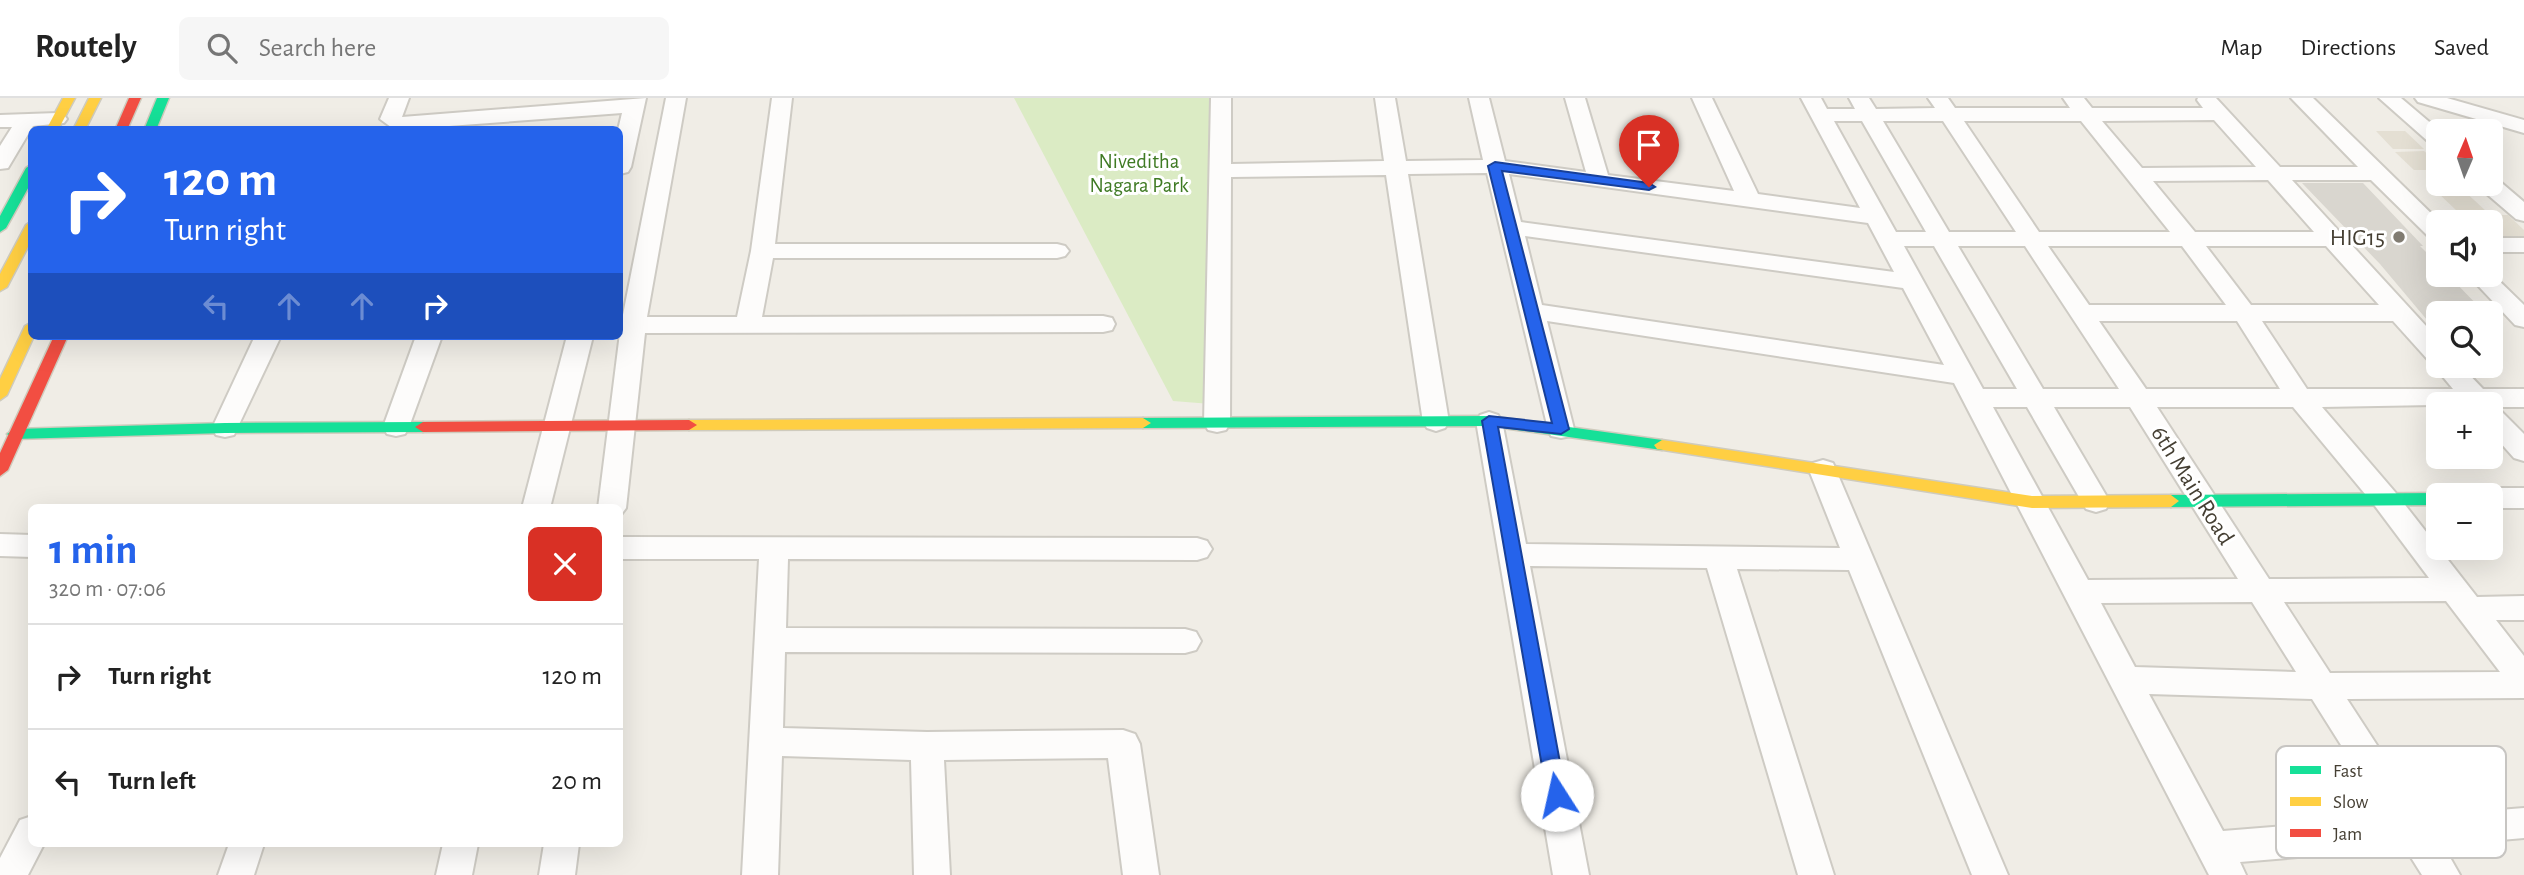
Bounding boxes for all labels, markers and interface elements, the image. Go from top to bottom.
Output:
search box [179,17,669,80]
icon: search [203,29,241,67]
text: Routely [35,31,137,64]
text: Search here [259,35,376,61]
text: Map [2220,36,2262,60]
text: Directions [2300,36,2396,60]
text: Saved [2434,36,2489,60]
pin [1619,115,1679,187]
north arrow [2426,119,2502,196]
map controls [2426,119,2503,560]
icon: arrive [1630,126,1668,164]
park label: Niveditha Nagara Park [1089,151,1189,196]
icon: right [49,154,140,245]
text: 120 m [164,156,277,205]
button: sound [2426,210,2503,287]
text: Turn right [164,214,286,246]
place label: HIG15 [2330,226,2385,250]
marker: HIG15 [2391,229,2407,245]
icon: left [197,287,235,325]
icon: ahead [270,287,308,325]
icon: ahead [343,287,381,325]
icon: right [416,287,454,325]
button: search [2426,301,2503,378]
button: + [2426,392,2503,469]
street label: 6th Main Road [2146,422,2238,549]
button: − [2426,483,2503,560]
button: close [528,527,602,601]
text: 1 min [49,529,138,571]
text: 320 m · 07:06 [49,578,166,601]
icon: right [49,658,87,696]
text: Turn right [108,663,211,689]
text: 120 m [542,663,602,689]
legend [2276,746,2506,858]
position arrow [1520,758,1594,832]
text: Fast [2333,762,2363,781]
icon: left [49,763,87,801]
text: Turn left [108,768,196,794]
text: 20 m [551,768,602,794]
text: Slow [2333,793,2369,812]
text: Jam [2333,825,2362,844]

